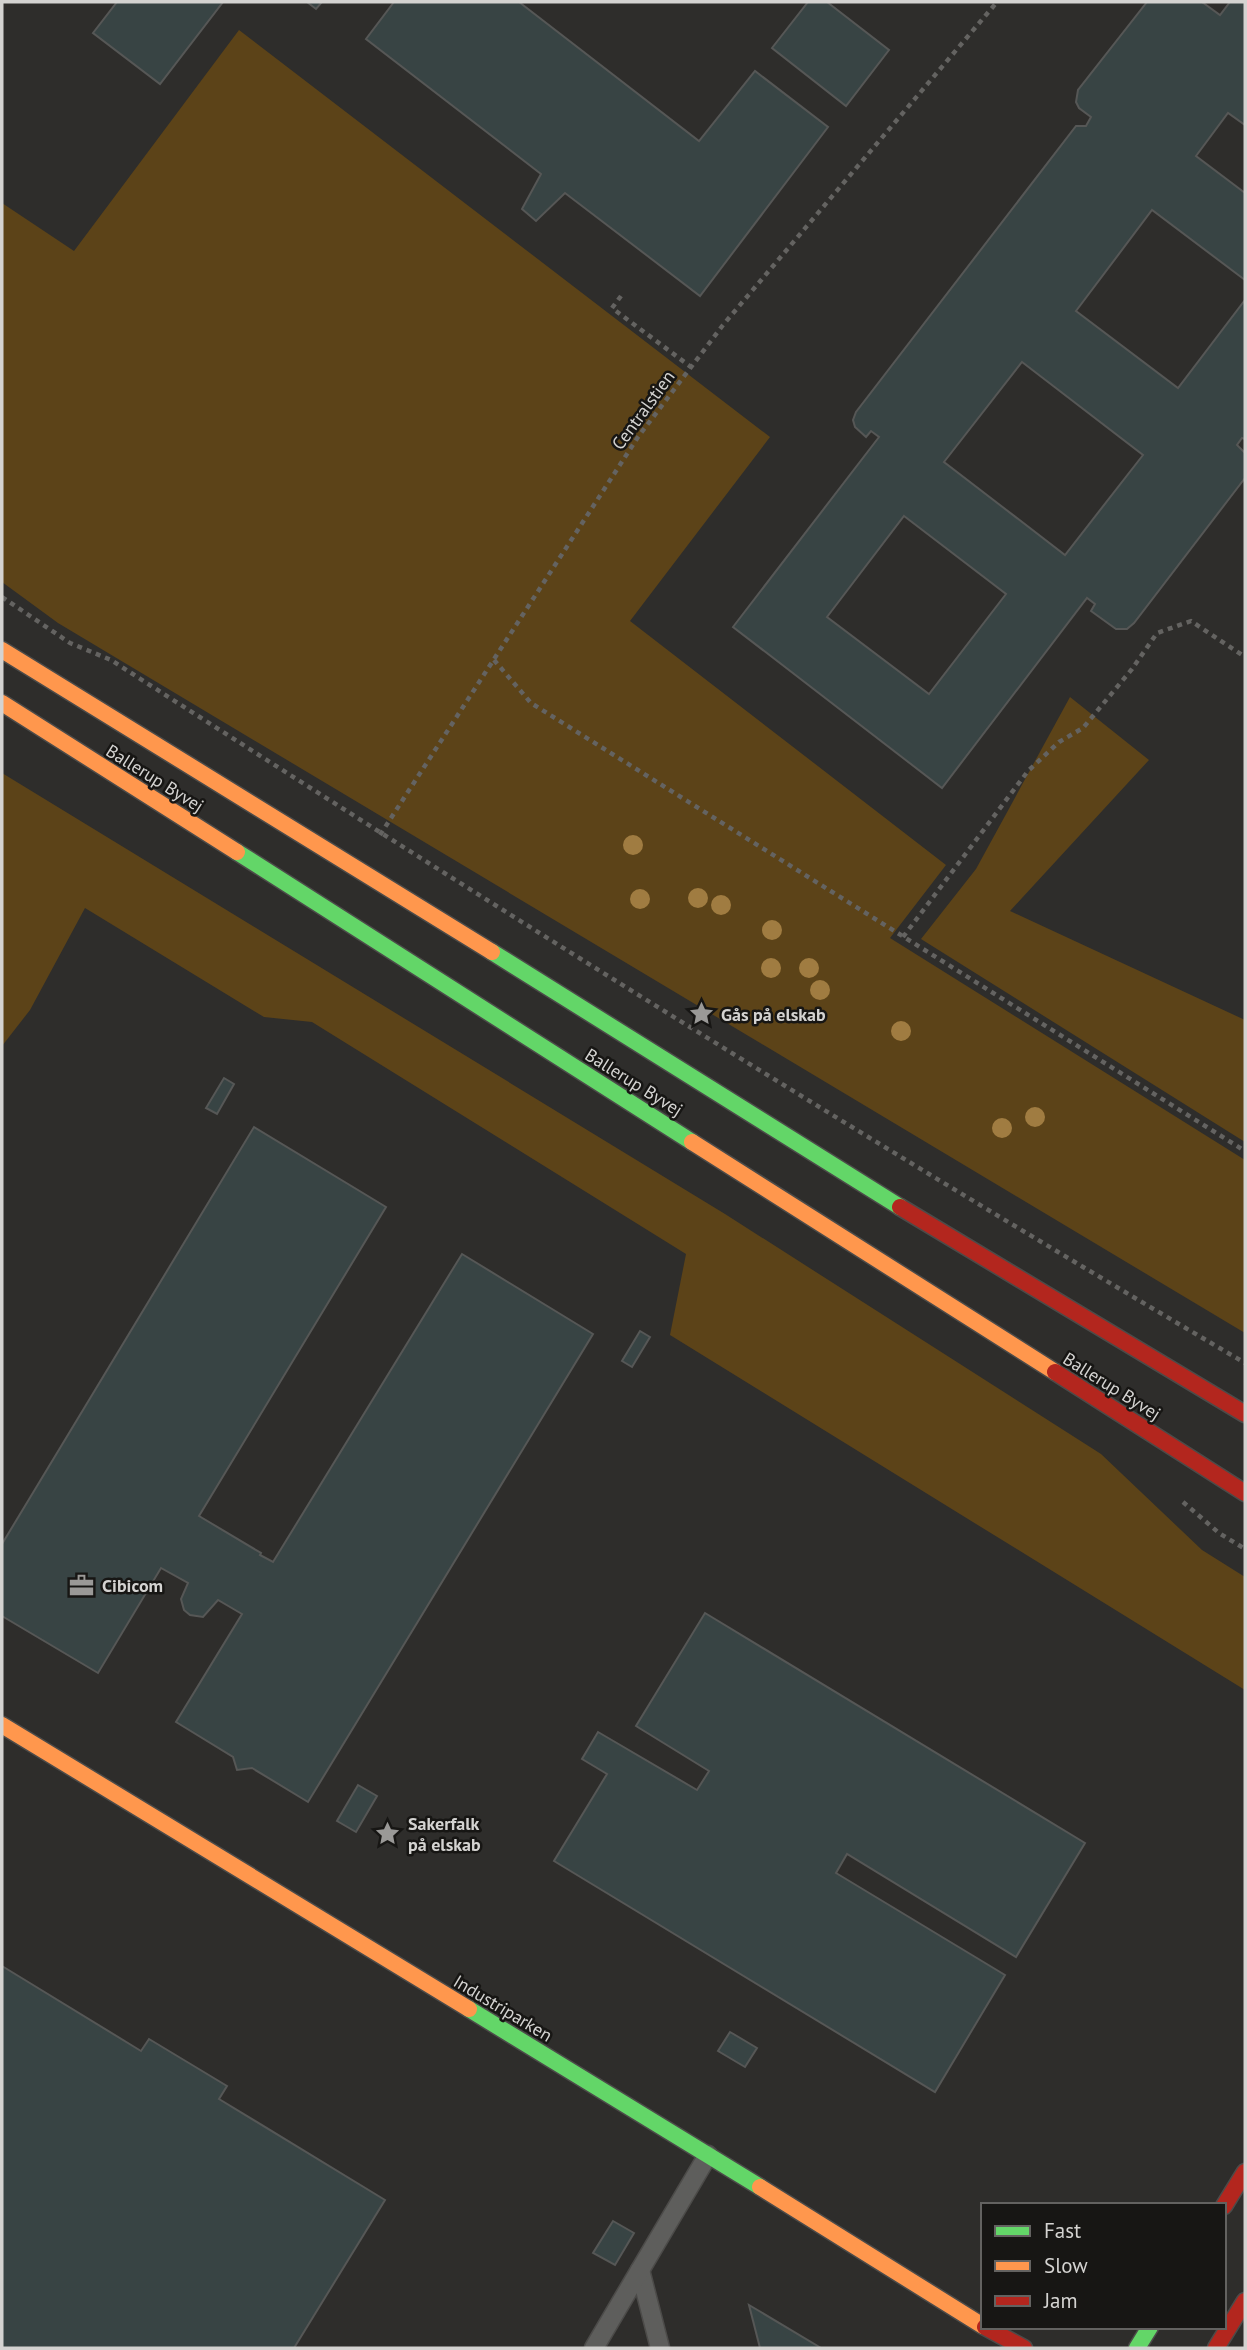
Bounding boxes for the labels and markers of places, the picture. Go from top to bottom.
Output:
place icon: Gås på elskab [687,1000,715,1028]
place label: Gås på elskab [721,1003,826,1026]
office icon: Cibicom [68,1571,96,1599]
place label: Cibicom [102,1574,163,1597]
place label: Sakerfalk på elskab [408,1812,481,1856]
place icon: Sakerfalk på elskab [374,1819,402,1847]

